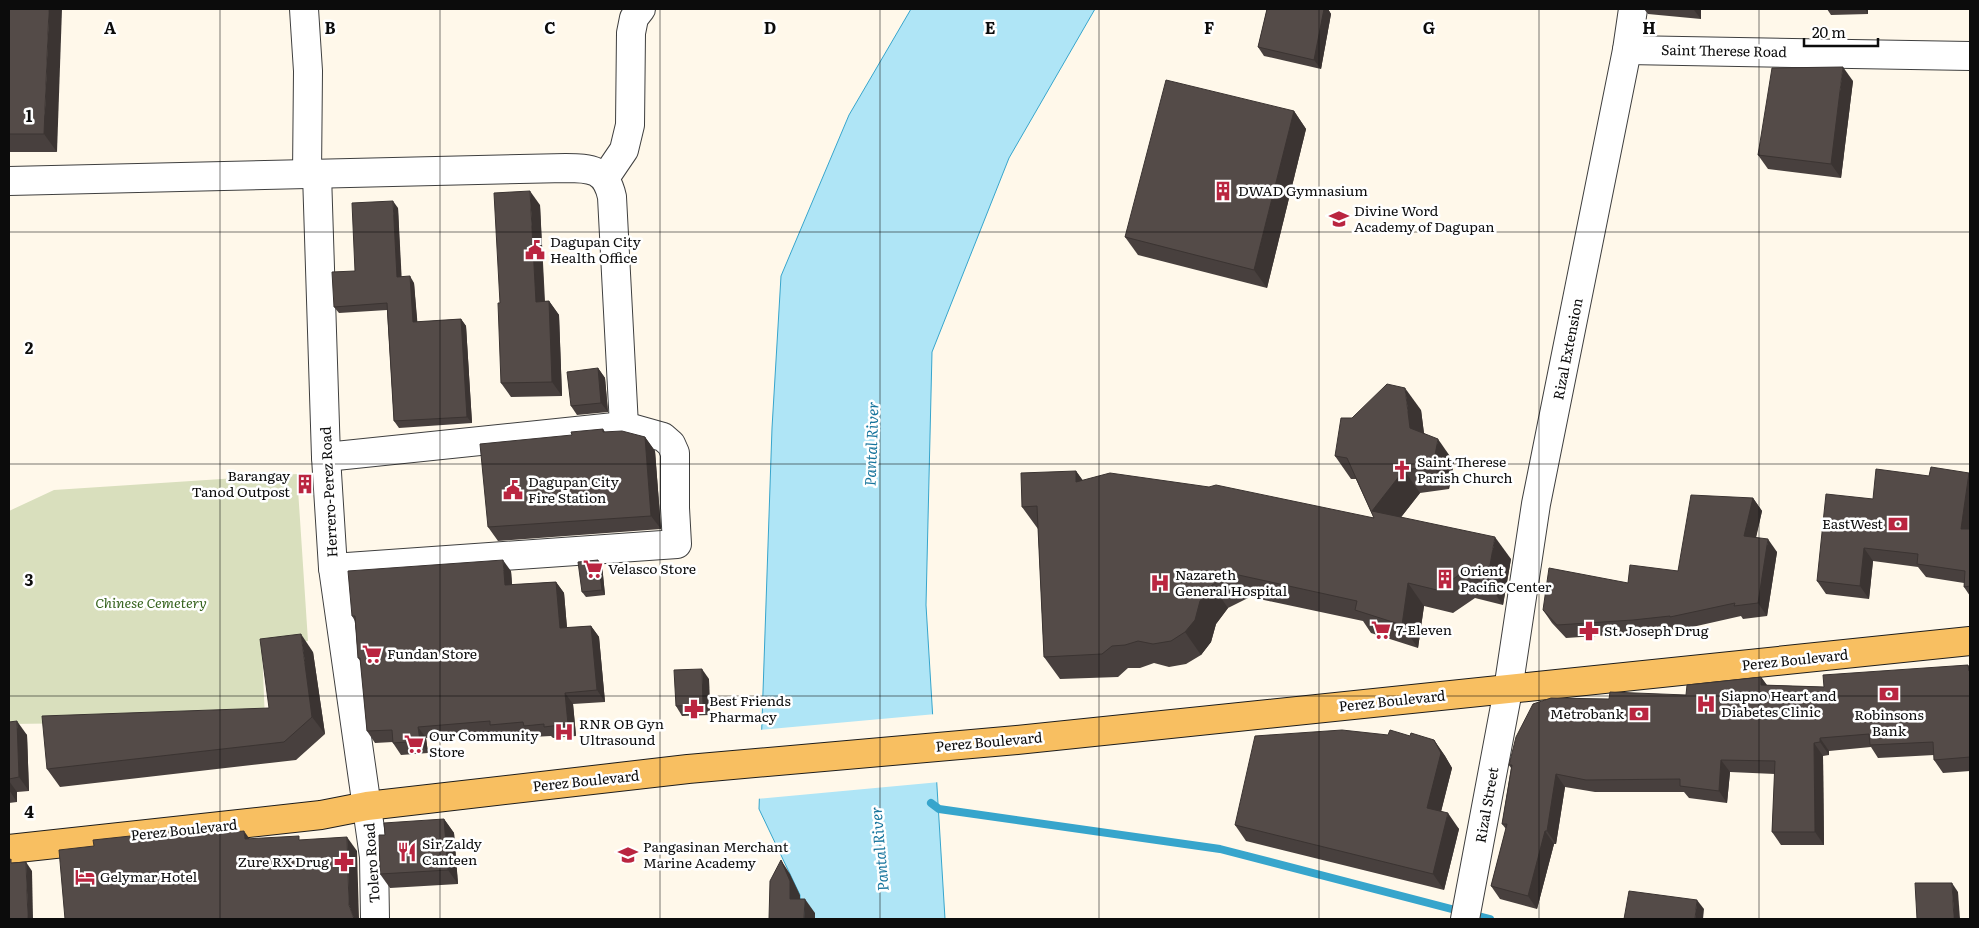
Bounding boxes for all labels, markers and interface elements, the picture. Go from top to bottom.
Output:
text: A [104,15,116,39]
text: B [324,15,336,39]
text: C [544,15,556,39]
text: D [764,15,776,39]
text: E [985,15,996,39]
text: F [1204,15,1214,39]
text: G [1423,15,1435,39]
text: H [1642,15,1656,39]
scale bar [1804,15,1878,47]
text: 20 m [1812,20,1846,43]
street label: Saint Therese Road [1661,39,1788,61]
text: 1 [26,103,33,127]
building icon: DWAD Gymnasium [1212,180,1234,202]
place label: DWAD Gymnasium [1238,180,1368,200]
place label: Divine Word Academy of Dagupan [1354,200,1495,236]
school or university icon: Divine Word Academy of Dagupan [1328,208,1350,230]
place label: Dagupan City Health Office [550,231,642,267]
public building icon: Dagupan City Health Office [524,239,546,261]
street label: Rizal Extension [1547,296,1587,402]
text: 2 [25,335,34,359]
water label: Pantal River [858,401,883,487]
street label: Herrero-Perez Road [315,425,341,558]
place label: Saint Therese Parish Church [1417,451,1513,487]
church icon: Saint Therese Parish Church [1391,459,1413,481]
place label: Barangay Tanod Outpost [192,465,291,501]
place label: Dagupan City Fire Station [528,471,620,507]
building icon: Barangay Tanod Outpost [294,473,316,495]
public building icon: Dagupan City Fire Station [502,479,524,501]
place label: EastWest [1822,513,1883,533]
bank icon: EastWest [1887,513,1909,535]
supermarket icon: Velasco Store [582,558,604,580]
place label: Velasco Store [608,558,696,578]
place label: Orient Pacific Center [1460,560,1552,596]
place label: Nazareth General Hospital [1175,564,1287,600]
text: 3 [25,567,34,591]
building icon: Orient Pacific Center [1434,568,1456,590]
hospital icon: Nazareth General Hospital [1149,572,1171,594]
park label: Chinese Cemetery [95,592,207,612]
supermarket icon: 7-Eleven [1370,619,1392,641]
place label: 7-Eleven [1396,619,1452,639]
pharmacy icon: St. Joseph Drug [1578,620,1600,642]
place label: St. Joseph Drug [1604,620,1709,640]
supermarket icon: Fundan Store [361,643,383,665]
place label: Fundan Store [387,643,477,663]
street label: Perez Boulevard [1741,643,1850,675]
bank icon: Robinsons Bank [1878,683,1900,705]
street label: Perez Boulevard [1338,684,1447,716]
place label: Siapno Heart and Diabetes Clinic [1721,685,1837,721]
place label: Best Friends Pharmacy [709,690,791,726]
hospital icon: Siapno Heart and Diabetes Clinic [1695,693,1717,715]
pharmacy icon: Best Friends Pharmacy [683,698,705,720]
place label: Metrobank [1550,703,1624,723]
bank icon: Metrobank [1628,703,1650,725]
place label: Robinsons Bank [1854,704,1924,740]
place label: RNR OB Gyn Ultrasound [579,713,664,749]
hospital icon: RNR OB Gyn Ultrasound [553,721,575,743]
place label: Our Community Store [429,725,539,761]
street label: Perez Boulevard [935,726,1044,756]
supermarket icon: Our Community Store [403,733,425,755]
street label: Perez Boulevard [532,764,641,796]
street label: Rizal Street [1470,765,1503,844]
text: 4 [24,799,34,823]
water label: Pantal River [863,806,894,892]
street label: Perez Boulevard [130,813,239,845]
street label: Tolero Road [358,822,384,904]
place label: Sir Zaldy Canteen [422,833,483,869]
place label: Pangasinan Merchant Marine Academy [643,836,789,872]
restaurant icon: Sir Zaldy Canteen [396,841,418,863]
school or university icon: Pangasinan Merchant Marine Academy [617,844,639,866]
place label: Zure RX Drug [238,851,329,871]
pharmacy icon: Zure RX Drug [333,851,355,873]
hotel icon: Gelymar Hotel [74,866,96,888]
place label: Gelymar Hotel [100,866,198,886]

